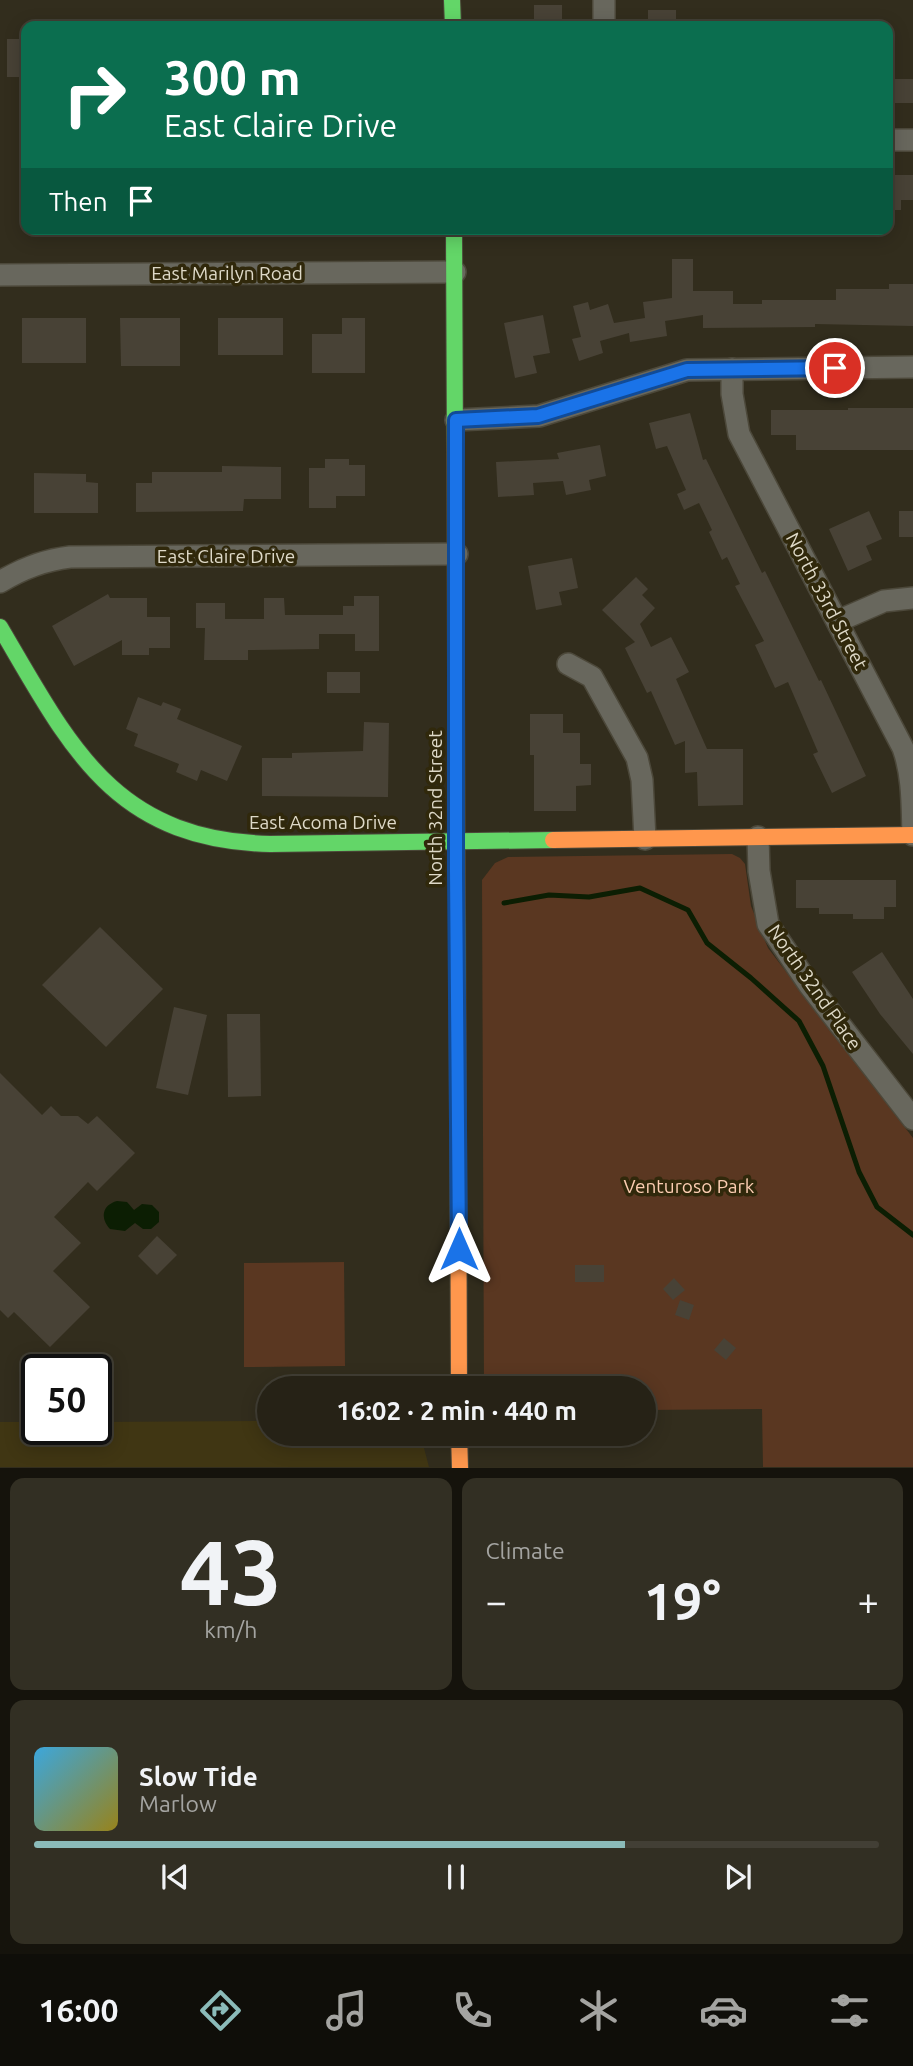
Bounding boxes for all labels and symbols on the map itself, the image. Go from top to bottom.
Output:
street label: East Marilyn Road [151,262,303,284]
pin [805,338,865,398]
street label: North 33rd Street [782,529,873,674]
street label: East Claire Drive [157,545,295,567]
street label: North 32nd Street [424,730,446,886]
street label: East Acoma Drive [249,811,397,833]
street label: North 32nd Place [764,920,866,1054]
park label: Venturoso Park [624,1175,755,1197]
position arrow [422,1212,496,1286]
speed limit sign: 50 [21,1354,112,1445]

